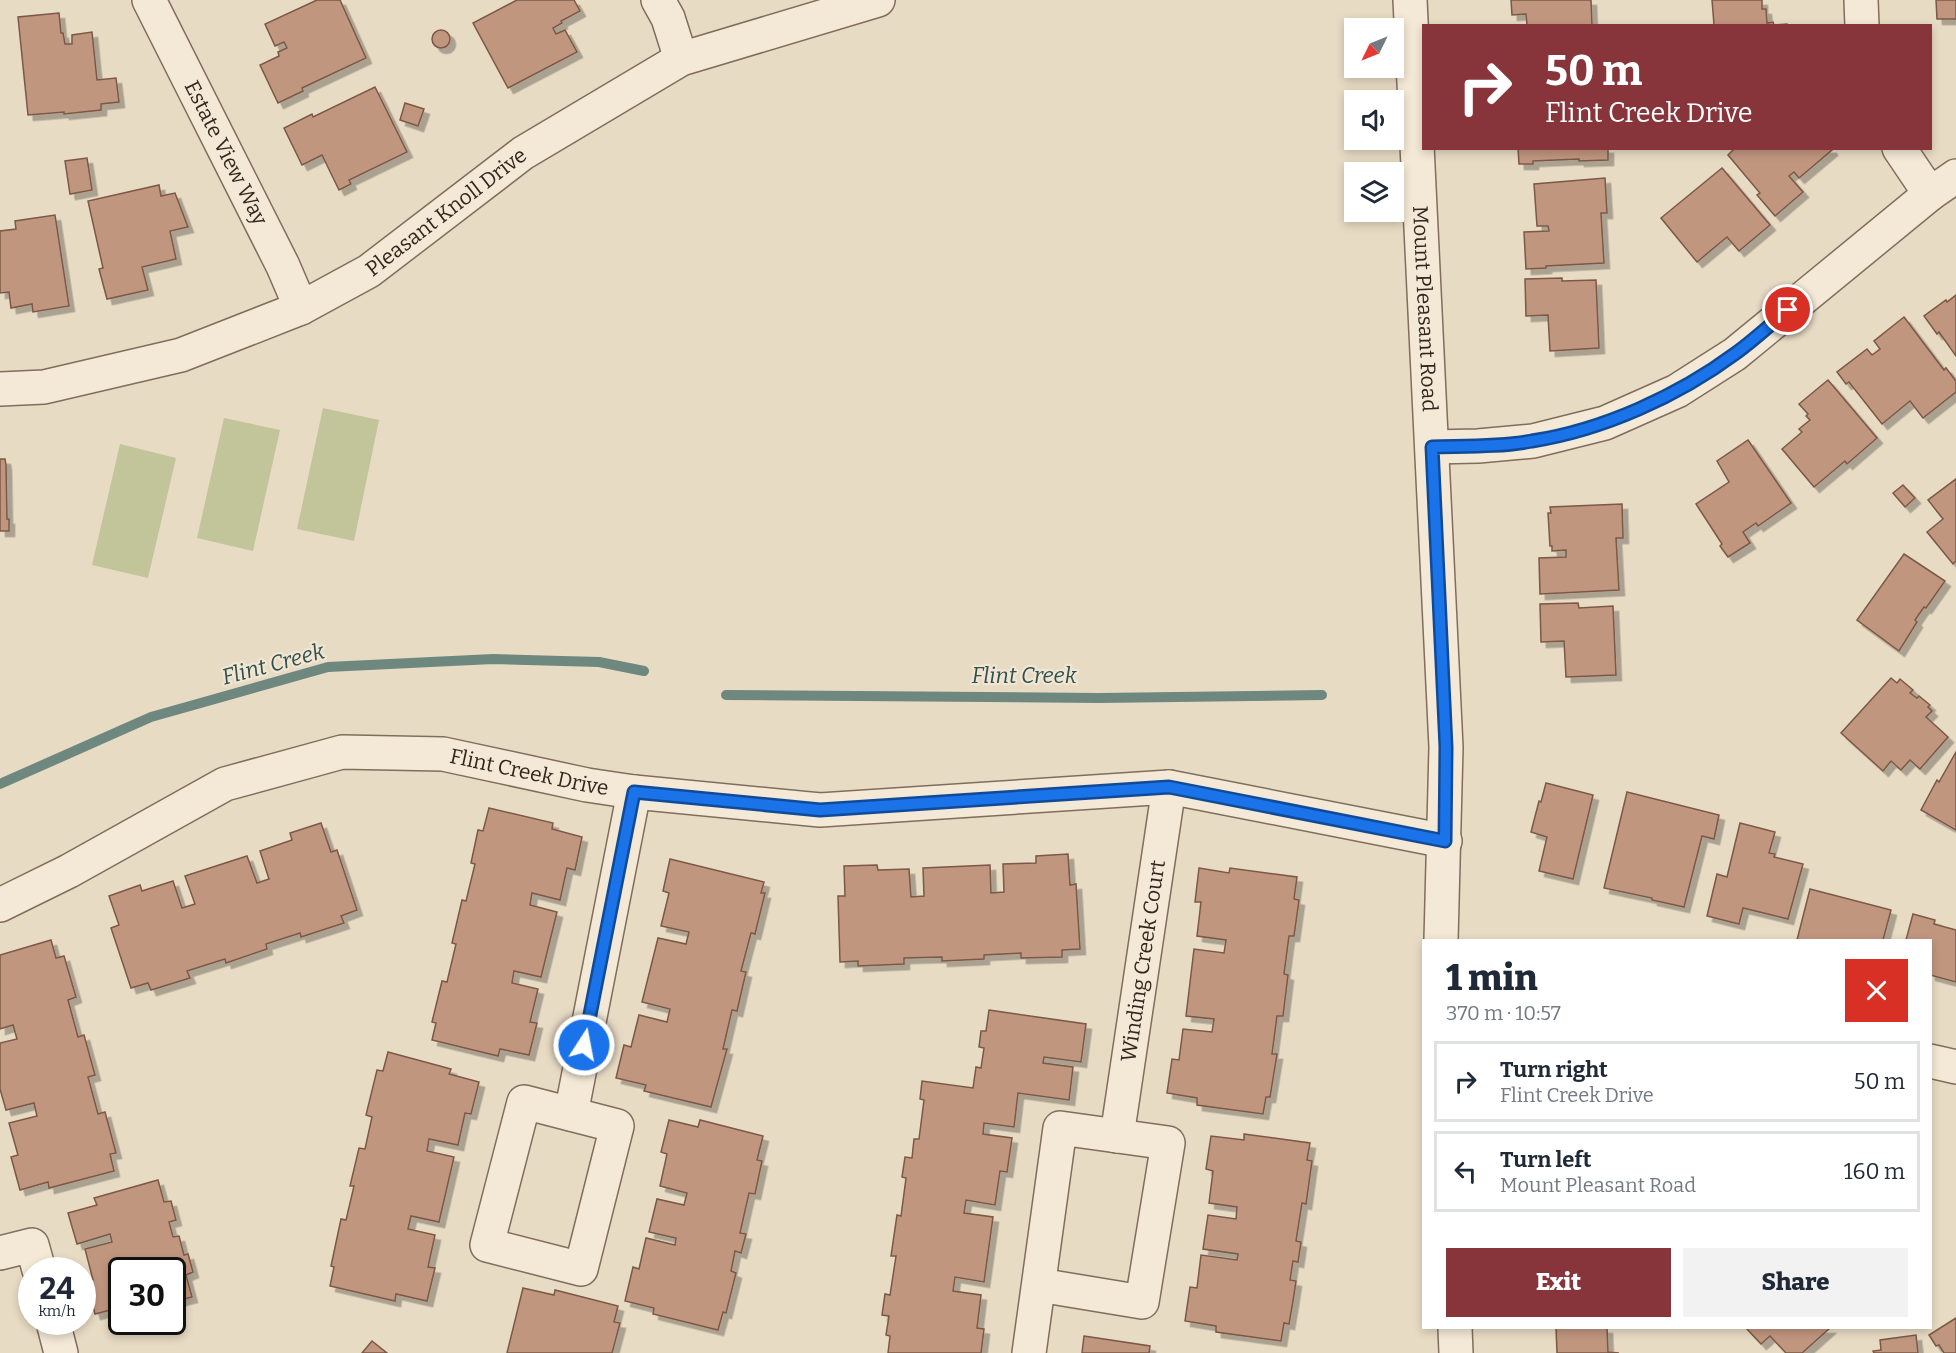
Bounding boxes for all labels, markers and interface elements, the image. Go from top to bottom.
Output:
north arrow [1344,18,1404,78]
map controls [1344,18,1404,222]
text: 50 m [1545,46,1642,96]
icon: right [1446,48,1524,126]
street label: Estate View Way [179,76,274,230]
button: sound [1344,90,1404,150]
text: Flint Creek Drive [1545,97,1753,129]
street label: Pleasant Knoll Drive [360,142,532,282]
button: layers [1344,162,1404,222]
street label: Mount Pleasant Road [1407,205,1443,412]
pin [1762,284,1813,335]
icon: arrive [1771,293,1804,326]
water label: Flint Creek [219,637,328,691]
water label: Flint Creek [971,662,1078,689]
street label: Flint Creek Drive [447,743,610,801]
street label: Winding Creek Court [1115,858,1171,1064]
text: 1 min [1446,956,1538,1000]
button: close [1845,959,1908,1022]
text: 370 m · 10:57 [1446,1001,1561,1025]
position arrow [552,1013,616,1077]
text: Turn right [1500,1056,1608,1083]
icon: right [1449,1065,1482,1098]
text: 50 m [1854,1068,1905,1095]
text: Flint Creek Drive [1500,1083,1654,1107]
text: Turn left [1500,1146,1592,1173]
icon: left [1449,1155,1482,1188]
text: 160 m [1844,1158,1905,1185]
text: Mount Pleasant Road [1500,1173,1696,1197]
button: Exit [1446,1248,1671,1317]
button: Share [1683,1248,1908,1317]
speed limit sign: 30 [108,1257,186,1335]
text: 24 [39,1271,75,1307]
text: km/h [38,1302,76,1320]

